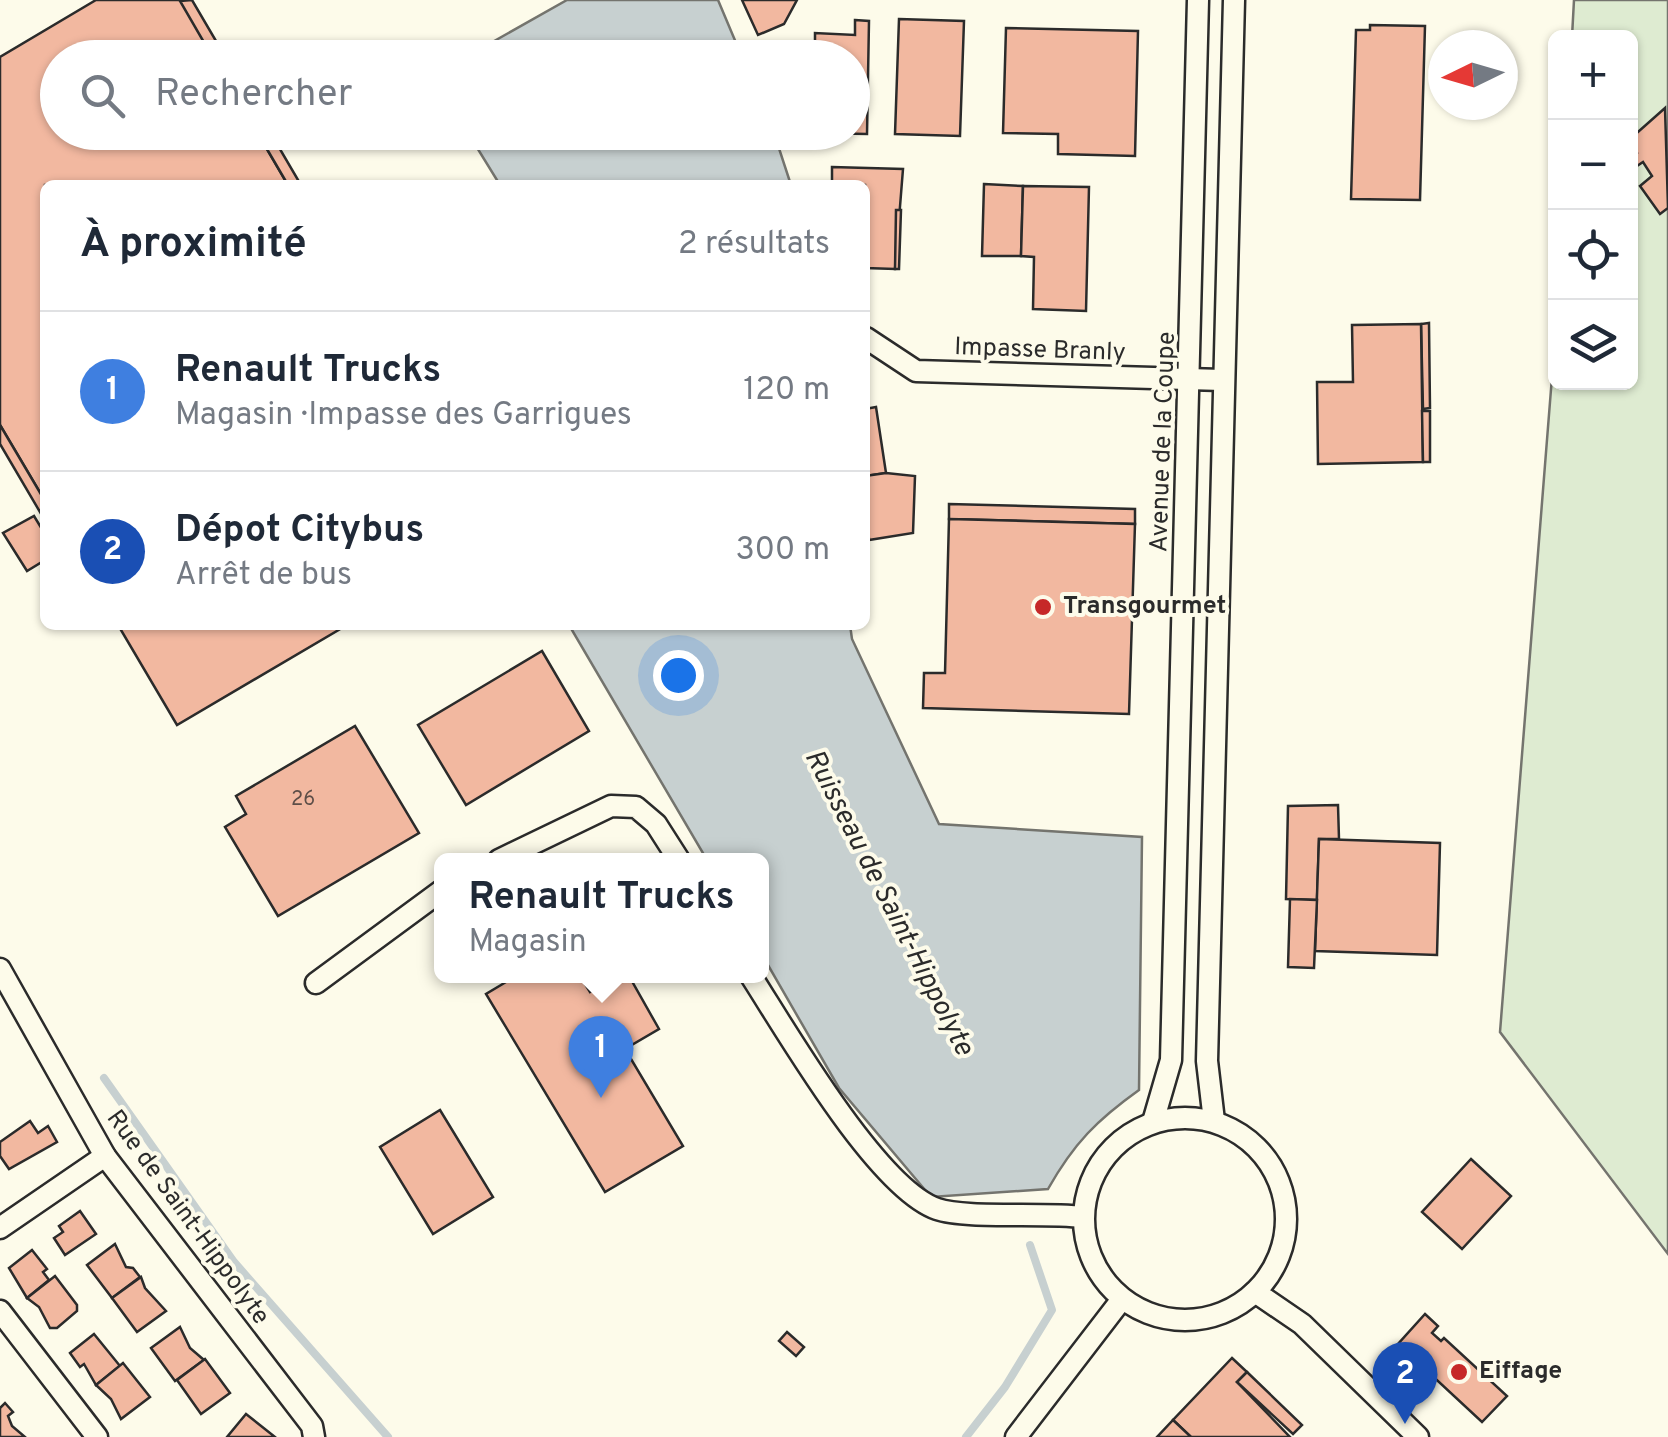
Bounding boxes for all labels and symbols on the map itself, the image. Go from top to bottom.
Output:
north arrow [1428,30,1518,120]
street label: Avenue de la Coupe [1144,331,1184,553]
street label: Impasse Branly [954,332,1126,370]
place label: Transgourmet [1063,591,1226,623]
marker: Transgourmet [1032,596,1054,618]
your location [653,650,704,701]
water label: Ruisseau de Saint-Hippolyte [795,744,981,1063]
house number: 26 [291,787,315,813]
pin: 1 [568,1016,634,1098]
street label: Rue de Saint-Hippolyte [98,1104,276,1332]
pin: 2 [1372,1342,1438,1424]
place label: Eiffage [1479,1356,1562,1388]
marker: Eiffage [1448,1361,1470,1383]

